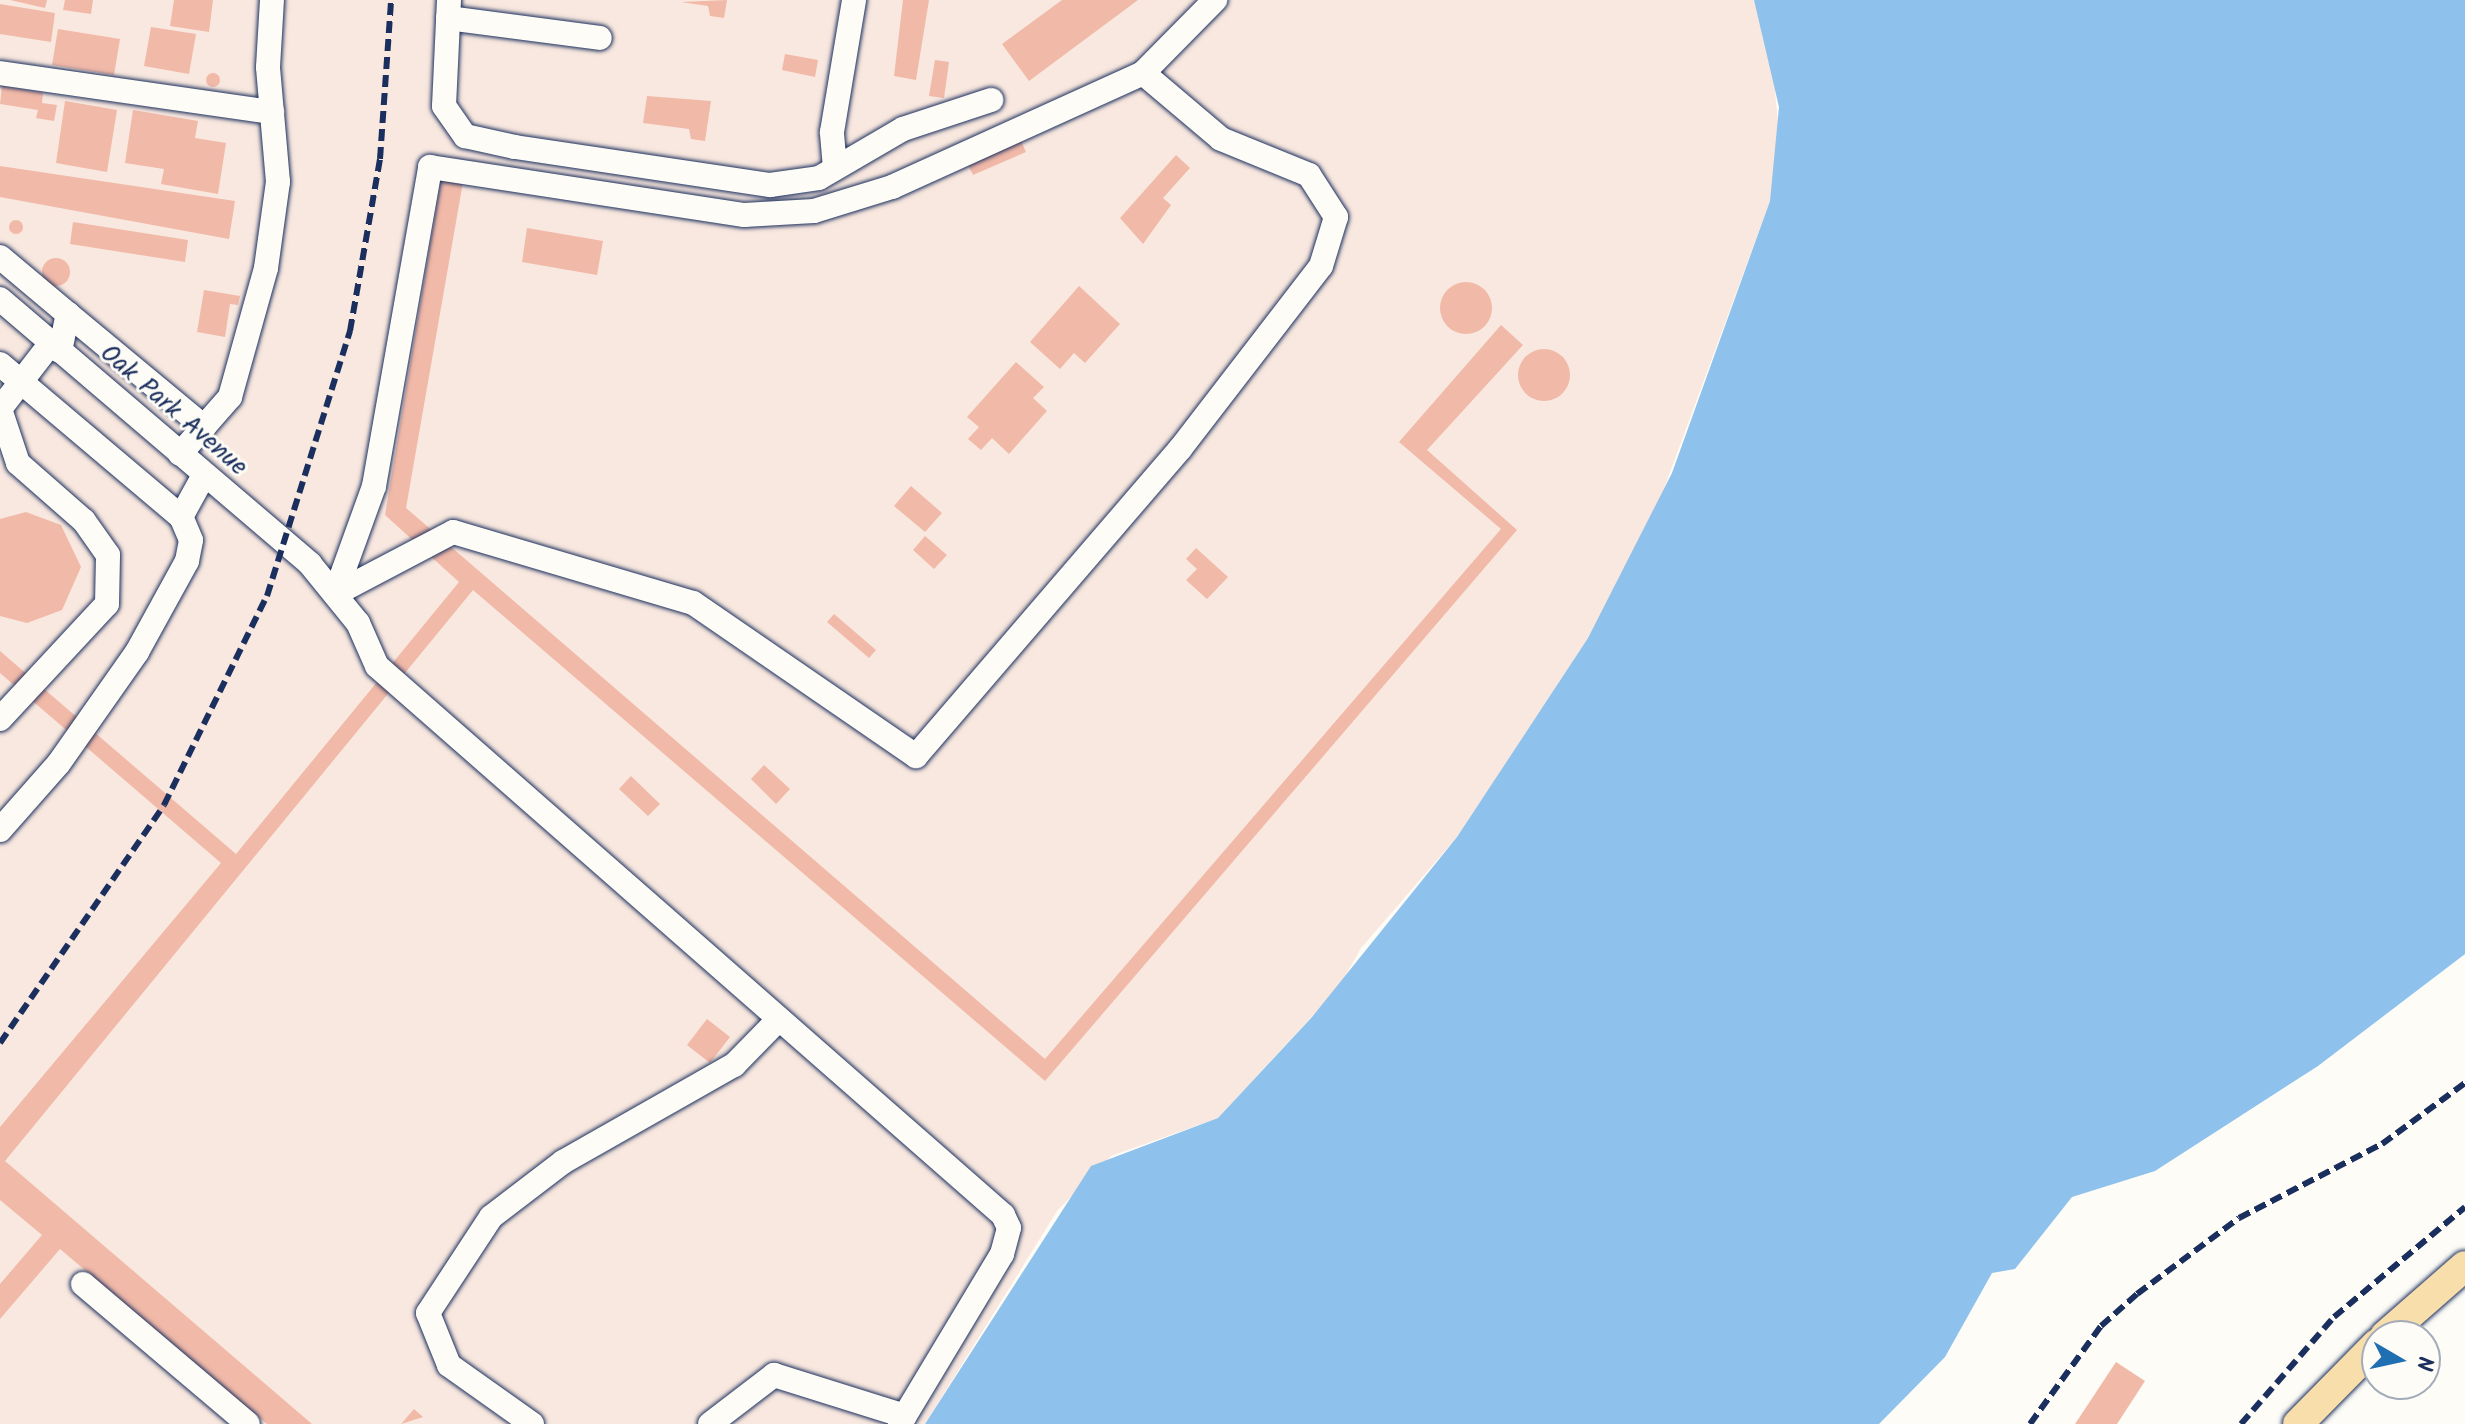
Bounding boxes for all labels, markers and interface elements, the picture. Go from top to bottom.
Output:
street label: Oak Park Avenue [93,339,253,483]
north arrow [2361,1320,2441,1400]
text: N [2405,1354,2442,1373]

